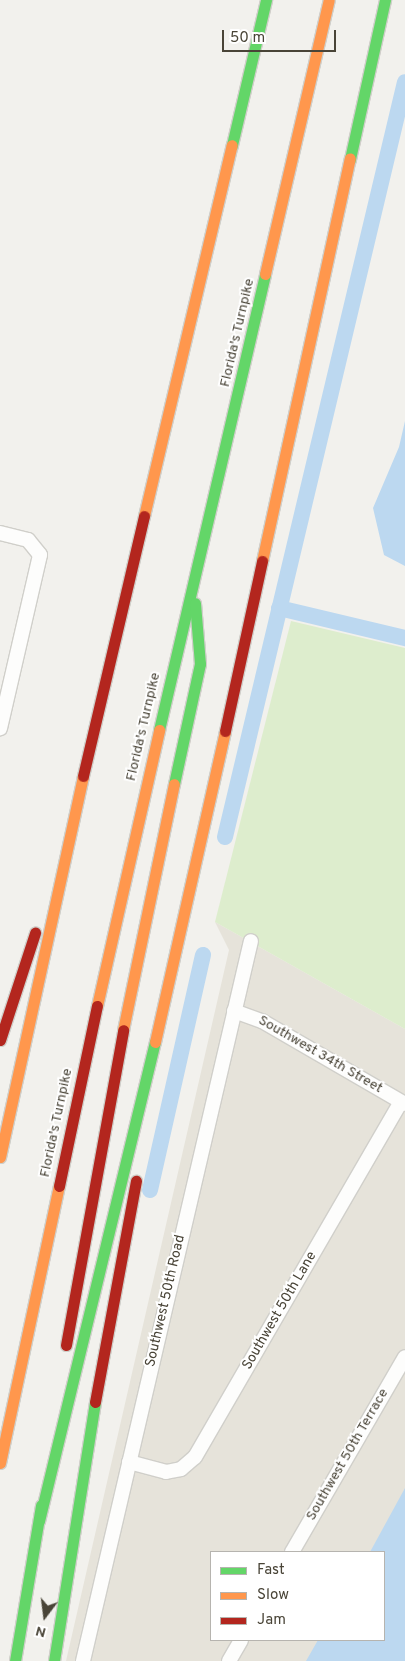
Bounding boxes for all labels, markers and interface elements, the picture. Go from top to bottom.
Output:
scale bar [225,20,339,52]
text: 50 m [230,29,265,48]
street label: Florida's Turnpike [217,277,259,389]
street label: Florida's Turnpike [123,671,165,783]
street label: Southwest 34th Street [255,1013,385,1097]
street label: Florida's Turnpike [37,1067,77,1179]
street label: Southwest 50th Road [143,1233,189,1369]
street label: Southwest 50th Lane [239,1249,321,1373]
street label: Southwest 50th Terrace [303,1386,393,1524]
legend [210,1551,385,1641]
text: Fast [257,1561,285,1580]
text: Slow [257,1586,289,1605]
north arrow [20,1591,70,1641]
text: Jam [257,1611,286,1630]
text: N [34,1621,48,1640]

